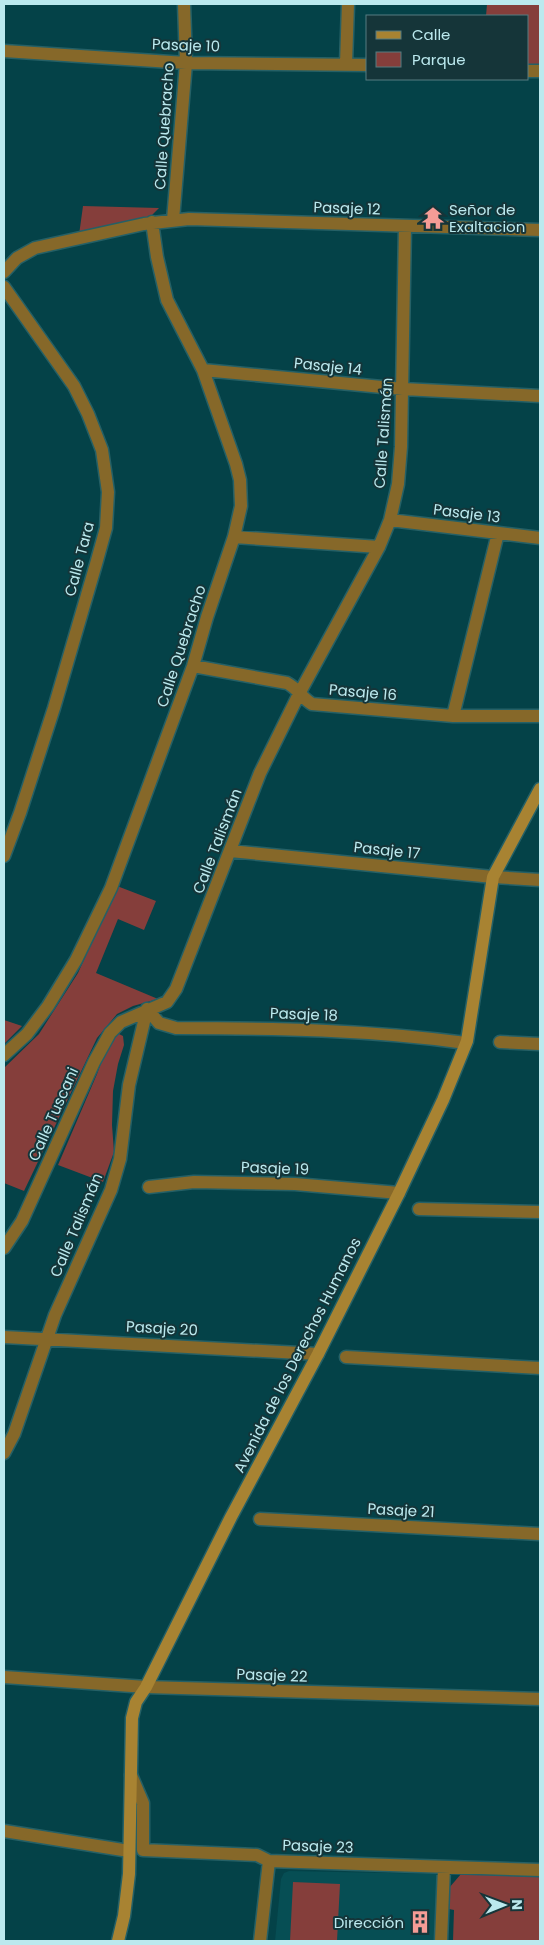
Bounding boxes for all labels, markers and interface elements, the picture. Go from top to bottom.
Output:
legend [366,15,529,80]
text: Calle [412,24,450,45]
street label: Pasaje 10 [152,33,220,57]
text: Parque [412,49,465,70]
street label: Calle Quebracho [149,62,179,190]
street label: Pasaje 12 [313,196,381,220]
place label: Señor de Exaltacion [449,199,525,237]
temple icon: Señor de Exaltacion [420,205,446,231]
street label: Pasaje 14 [293,352,363,380]
street label: Calle Talismán [369,377,397,489]
street label: Pasaje 13 [432,498,502,528]
street label: Calle Tara [59,519,99,599]
street label: Calle Quebracho [151,582,211,710]
street label: Pasaje 16 [328,679,398,705]
street label: Calle Talismán [187,785,247,897]
street label: Pasaje 17 [353,836,421,864]
street label: Pasaje 18 [270,1002,338,1026]
street label: Calle Tuscani [23,1064,83,1164]
street label: Pasaje 19 [241,1156,309,1180]
street label: Calle Talismán [45,1170,107,1280]
street label: Avenida de los Derechos Humanos [228,1234,366,1476]
street label: Pasaje 20 [126,1316,198,1340]
street label: Pasaje 21 [367,1498,435,1522]
street label: Pasaje 22 [236,1663,308,1687]
street label: Pasaje 23 [282,1834,354,1858]
north arrow [479,1880,529,1930]
text: N [507,1899,527,1910]
building icon: Dirección [407,1909,433,1935]
place label: Dirección [334,1912,404,1933]

